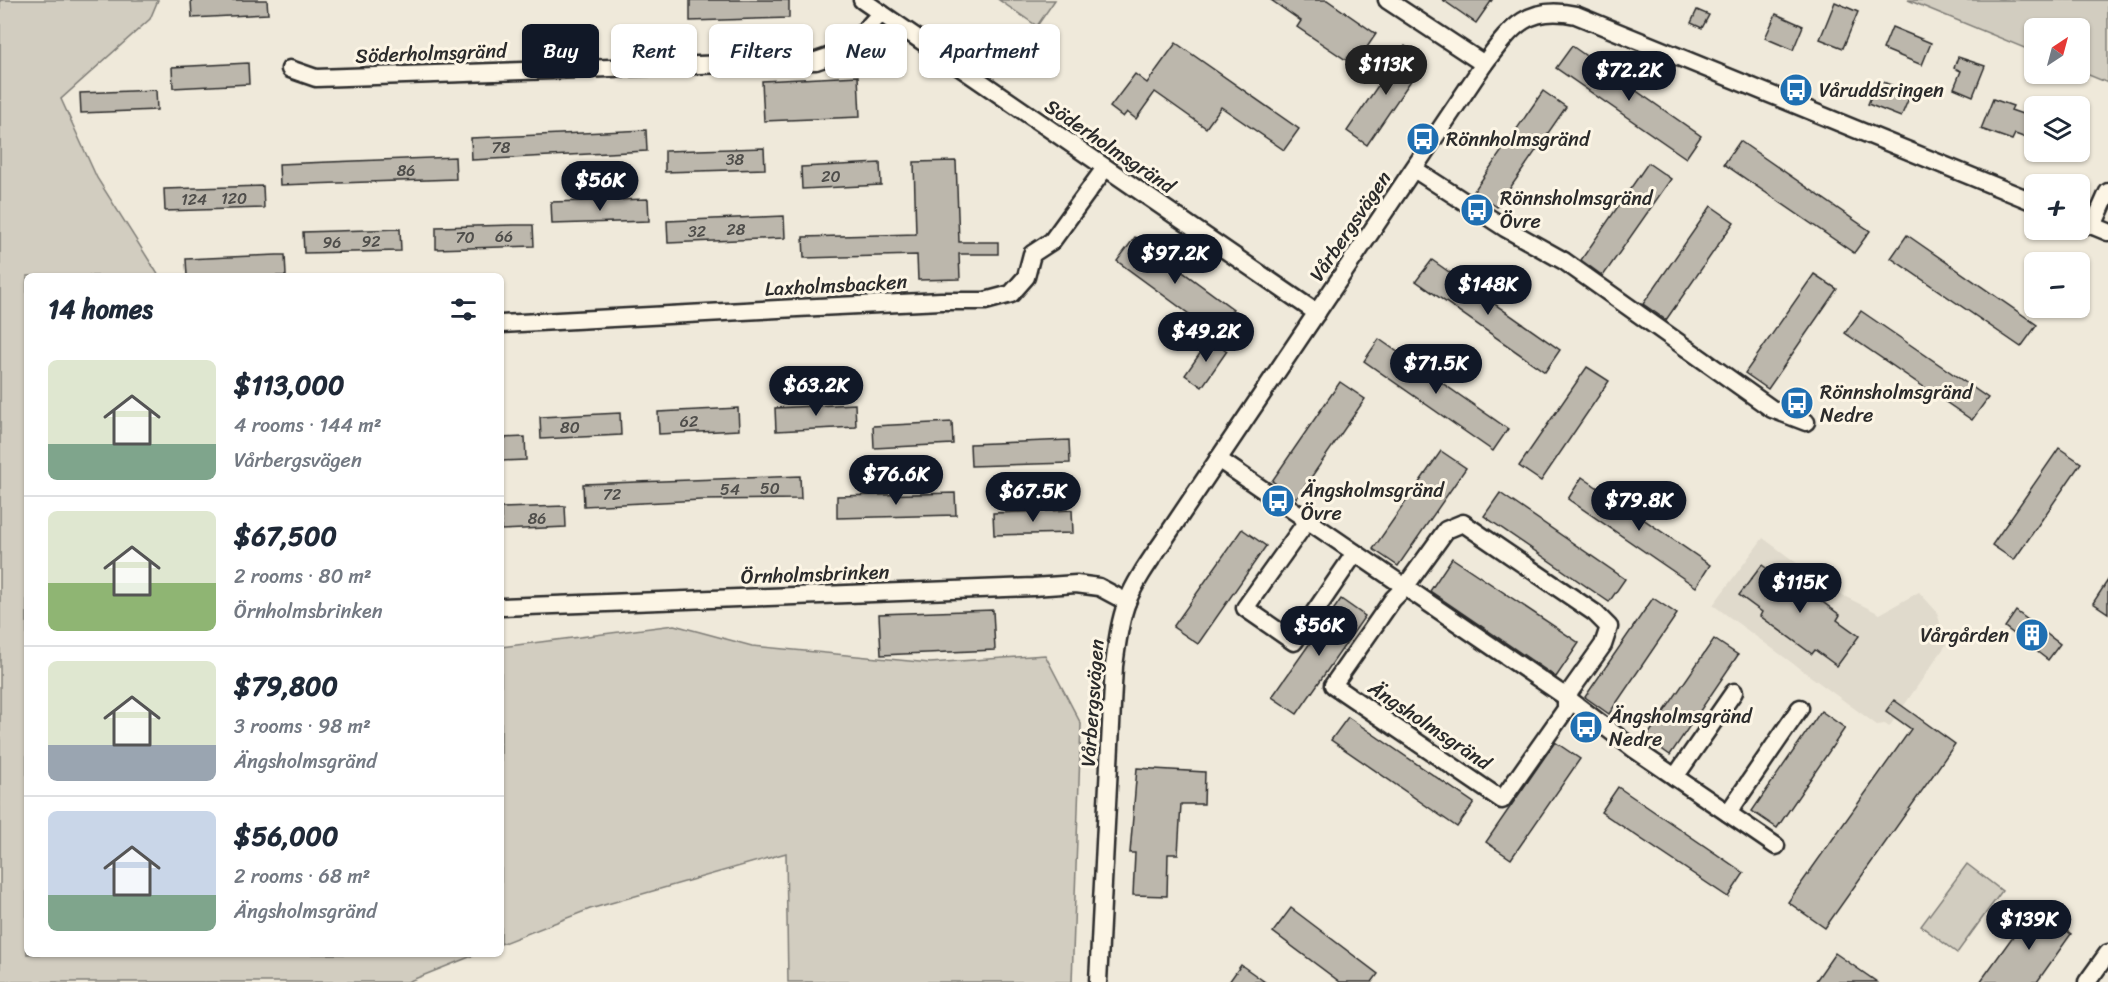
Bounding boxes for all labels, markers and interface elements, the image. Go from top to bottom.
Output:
north arrow [2024,18,2090,84]
map controls [2024,18,2090,318]
chip: Buy [522,24,599,78]
chip: Rent [611,24,697,78]
chip: Filters [709,24,813,78]
chip: New [825,24,907,78]
chip: Apartment [919,24,1060,78]
street label: Söderholmsgränd [355,33,509,74]
pin: $113K [1344,45,1428,96]
text: $113K [1359,47,1413,82]
pin: $72.2K [1580,51,1678,102]
text: $72.2K [1596,53,1662,88]
bus stop icon: Våruddsringen [1778,72,1814,108]
place label: Våruddsringen [1819,73,1944,108]
street label: Söderholmsgränd [1037,90,1183,204]
button: layers [2024,96,2090,162]
bus stop icon: Rönnholmsgränd [1405,121,1441,157]
place label: Rönnholmsgränd [1446,122,1591,157]
house number: 78 [492,133,511,162]
house number: 38 [726,145,745,174]
house number: 86 [397,156,415,185]
pin: $56K [564,161,636,212]
house number: 20 [821,162,841,191]
text: $56K [575,163,625,198]
street label: Vårbergsvägen [1300,163,1401,289]
button: + [2024,174,2090,240]
place label: Rönnsholmsgränd Övre [1500,181,1654,239]
house number: 120 [221,184,247,213]
house number: 124 [181,185,207,214]
bus stop icon: Rönnsholmsgränd Övre [1459,192,1495,228]
house number: 28 [727,215,746,244]
house number: 32 [688,217,706,246]
house number: 66 [495,222,513,251]
house number: 70 [455,223,475,252]
house number: 92 [361,227,381,256]
house number: 96 [323,228,341,257]
pin: $97.2K [1126,234,1224,285]
text: $97.2K [1142,236,1208,271]
button: − [2024,252,2090,318]
street label: Laxholmsbacken [764,264,908,307]
pin: $148K [1446,265,1530,316]
text: $148K [1459,267,1517,302]
text: 14 homes [48,286,153,332]
icon: filters [447,293,480,326]
pin: $49.2K [1157,312,1255,363]
text: $49.2K [1172,314,1240,349]
pin: $71.5K [1387,344,1485,395]
text: $71.5K [1404,346,1468,381]
text: $113,000 [234,362,344,408]
pin: $63.2K [767,366,865,417]
text: $63.2K [783,368,849,403]
place label: Rönnsholmsgränd Nedre [1820,375,1974,433]
icon: home [96,384,168,456]
bus stop icon: Rönnsholmsgränd Nedre [1779,385,1815,421]
house number: 62 [680,407,698,436]
text: 4 rooms · 144 m² [234,408,382,443]
house number: 80 [560,413,580,442]
text: Vårbergsvägen [234,443,362,478]
pin: $76.6K [847,455,945,506]
text: $76.6K [863,457,929,492]
pin: $67.5K [984,472,1082,523]
place label: Ängsholmsgränd Övre [1300,473,1445,531]
house number: 50 [760,474,780,503]
text: $67.5K [1000,474,1066,509]
house number: 54 [720,475,740,504]
house number: 72 [603,480,621,509]
pin: $79.8K [1590,481,1688,532]
bus stop icon: Ängsholmsgränd Övre [1260,483,1296,519]
text: $79.8K [1605,483,1673,518]
house number: 86 [528,504,546,533]
text: $67,500 [234,513,337,559]
icon: home [96,535,168,607]
street label: Örnholmsbrinken [740,554,890,595]
text: 2 rooms · 80 m² [234,559,372,594]
pin: $115K [1758,563,1842,614]
text: $115K [1773,565,1828,600]
text: Örnholmsbrinken [234,594,382,629]
pin: $56K [1283,606,1355,657]
text: $56K [1294,608,1344,643]
building icon: Vårgården [2014,617,2050,653]
place label: Vårgården [1920,618,2009,653]
street label: Vårbergsvägen [1071,638,1114,768]
text: $79,800 [234,663,338,709]
street label: Ängsholmsgränd [1360,670,1500,781]
icon: home [96,685,168,757]
place label: Ängsholmsgränd Nedre [1608,699,1753,757]
text: 3 rooms · 98 m² [234,709,371,744]
bus stop icon: Ängsholmsgränd Nedre [1568,709,1604,745]
text: Ängsholmsgränd [234,744,377,779]
text: $56,000 [234,813,338,859]
icon: home [96,835,168,907]
text: 2 rooms · 68 m² [234,859,370,894]
text: Ängsholmsgränd [234,894,377,929]
pin: $139K [1987,900,2071,951]
text: $139K [2000,902,2058,937]

